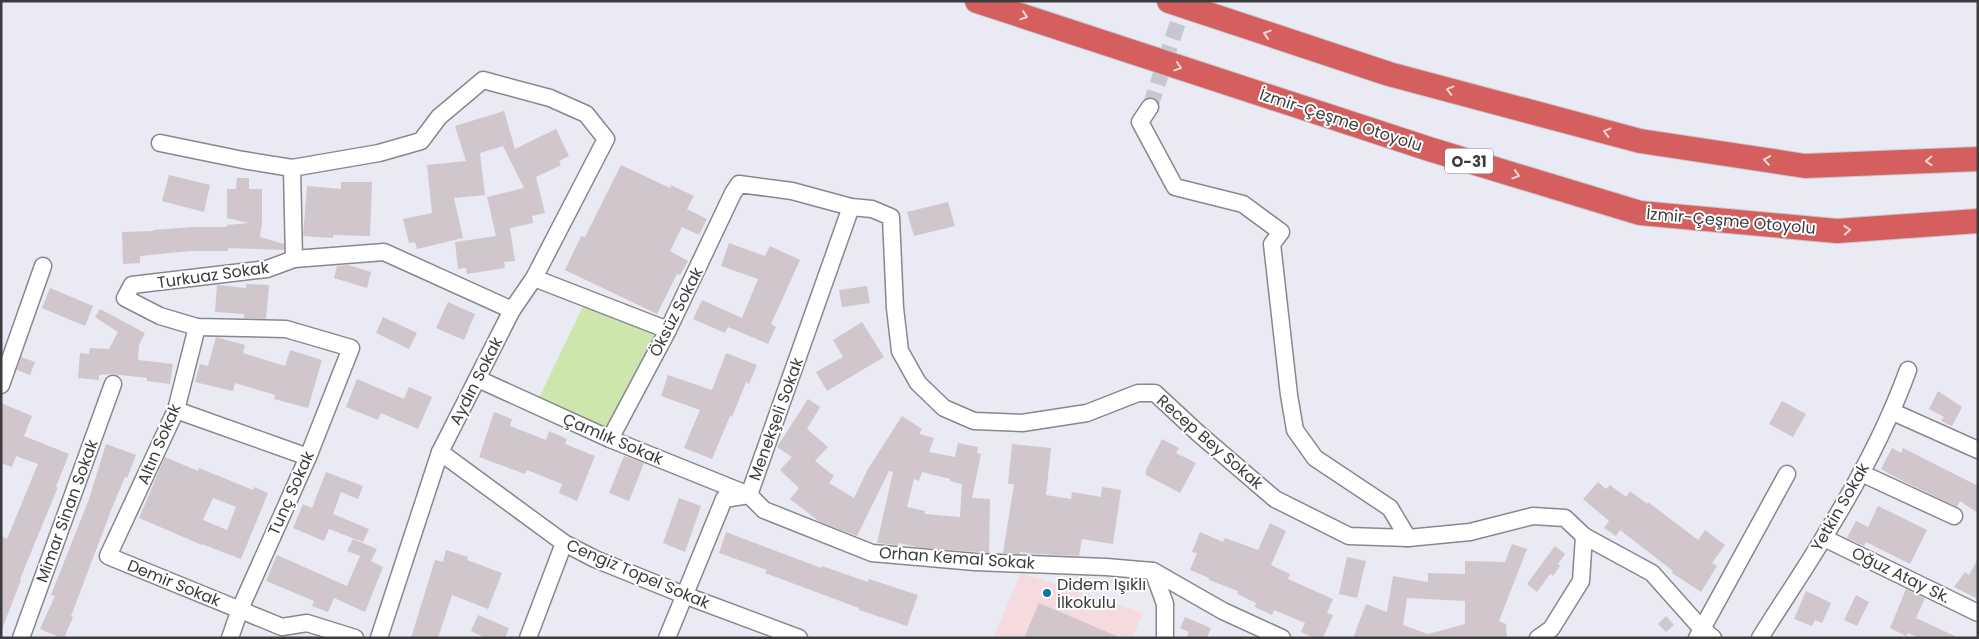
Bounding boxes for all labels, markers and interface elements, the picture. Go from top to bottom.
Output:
one-way arrow [1019,11,1027,21]
one-way arrow [1263,30,1271,40]
one-way arrow [1173,61,1182,71]
street label: İzmir-Çeşme Otoyolu [1257,83,1425,157]
one-way arrow [1446,85,1455,96]
one-way arrow [1603,127,1612,138]
road number: O-31 [1445,148,1493,174]
one-way arrow [1763,155,1771,166]
one-way arrow [1925,156,1933,167]
one-way arrow [1511,170,1520,180]
street label: İzmir-Çeşme Otoyolu [1645,202,1817,240]
one-way arrow [1843,225,1851,236]
street label: Turkuaz Sokak [156,256,271,294]
street label: Öksüz Sokak [644,262,709,361]
street label: Aydın Sokak [444,332,508,429]
street label: Menekşeli Sokak [743,354,809,484]
street label: Recep Bey Sokak [1152,389,1269,495]
street label: Altın Sokak [132,399,187,488]
street label: Çamlık Sokak [559,408,667,471]
street label: Mimar Sinan Sokak [30,435,104,586]
street label: Tunç Sokak [262,447,320,539]
street label: Yetkin Sokak [1805,458,1875,555]
street label: Cengiz Topel Sokak [563,533,714,615]
street label: Orhan Kemal Sokak [878,541,1036,575]
street label: Oğuz Atay Sk. [1848,541,1954,609]
street label: Demir Sokak [124,554,225,612]
place label: Didem Işıklı İlkokulu [1057,573,1146,614]
marker: Didem Işıklı İlkokulu [1041,587,1053,599]

